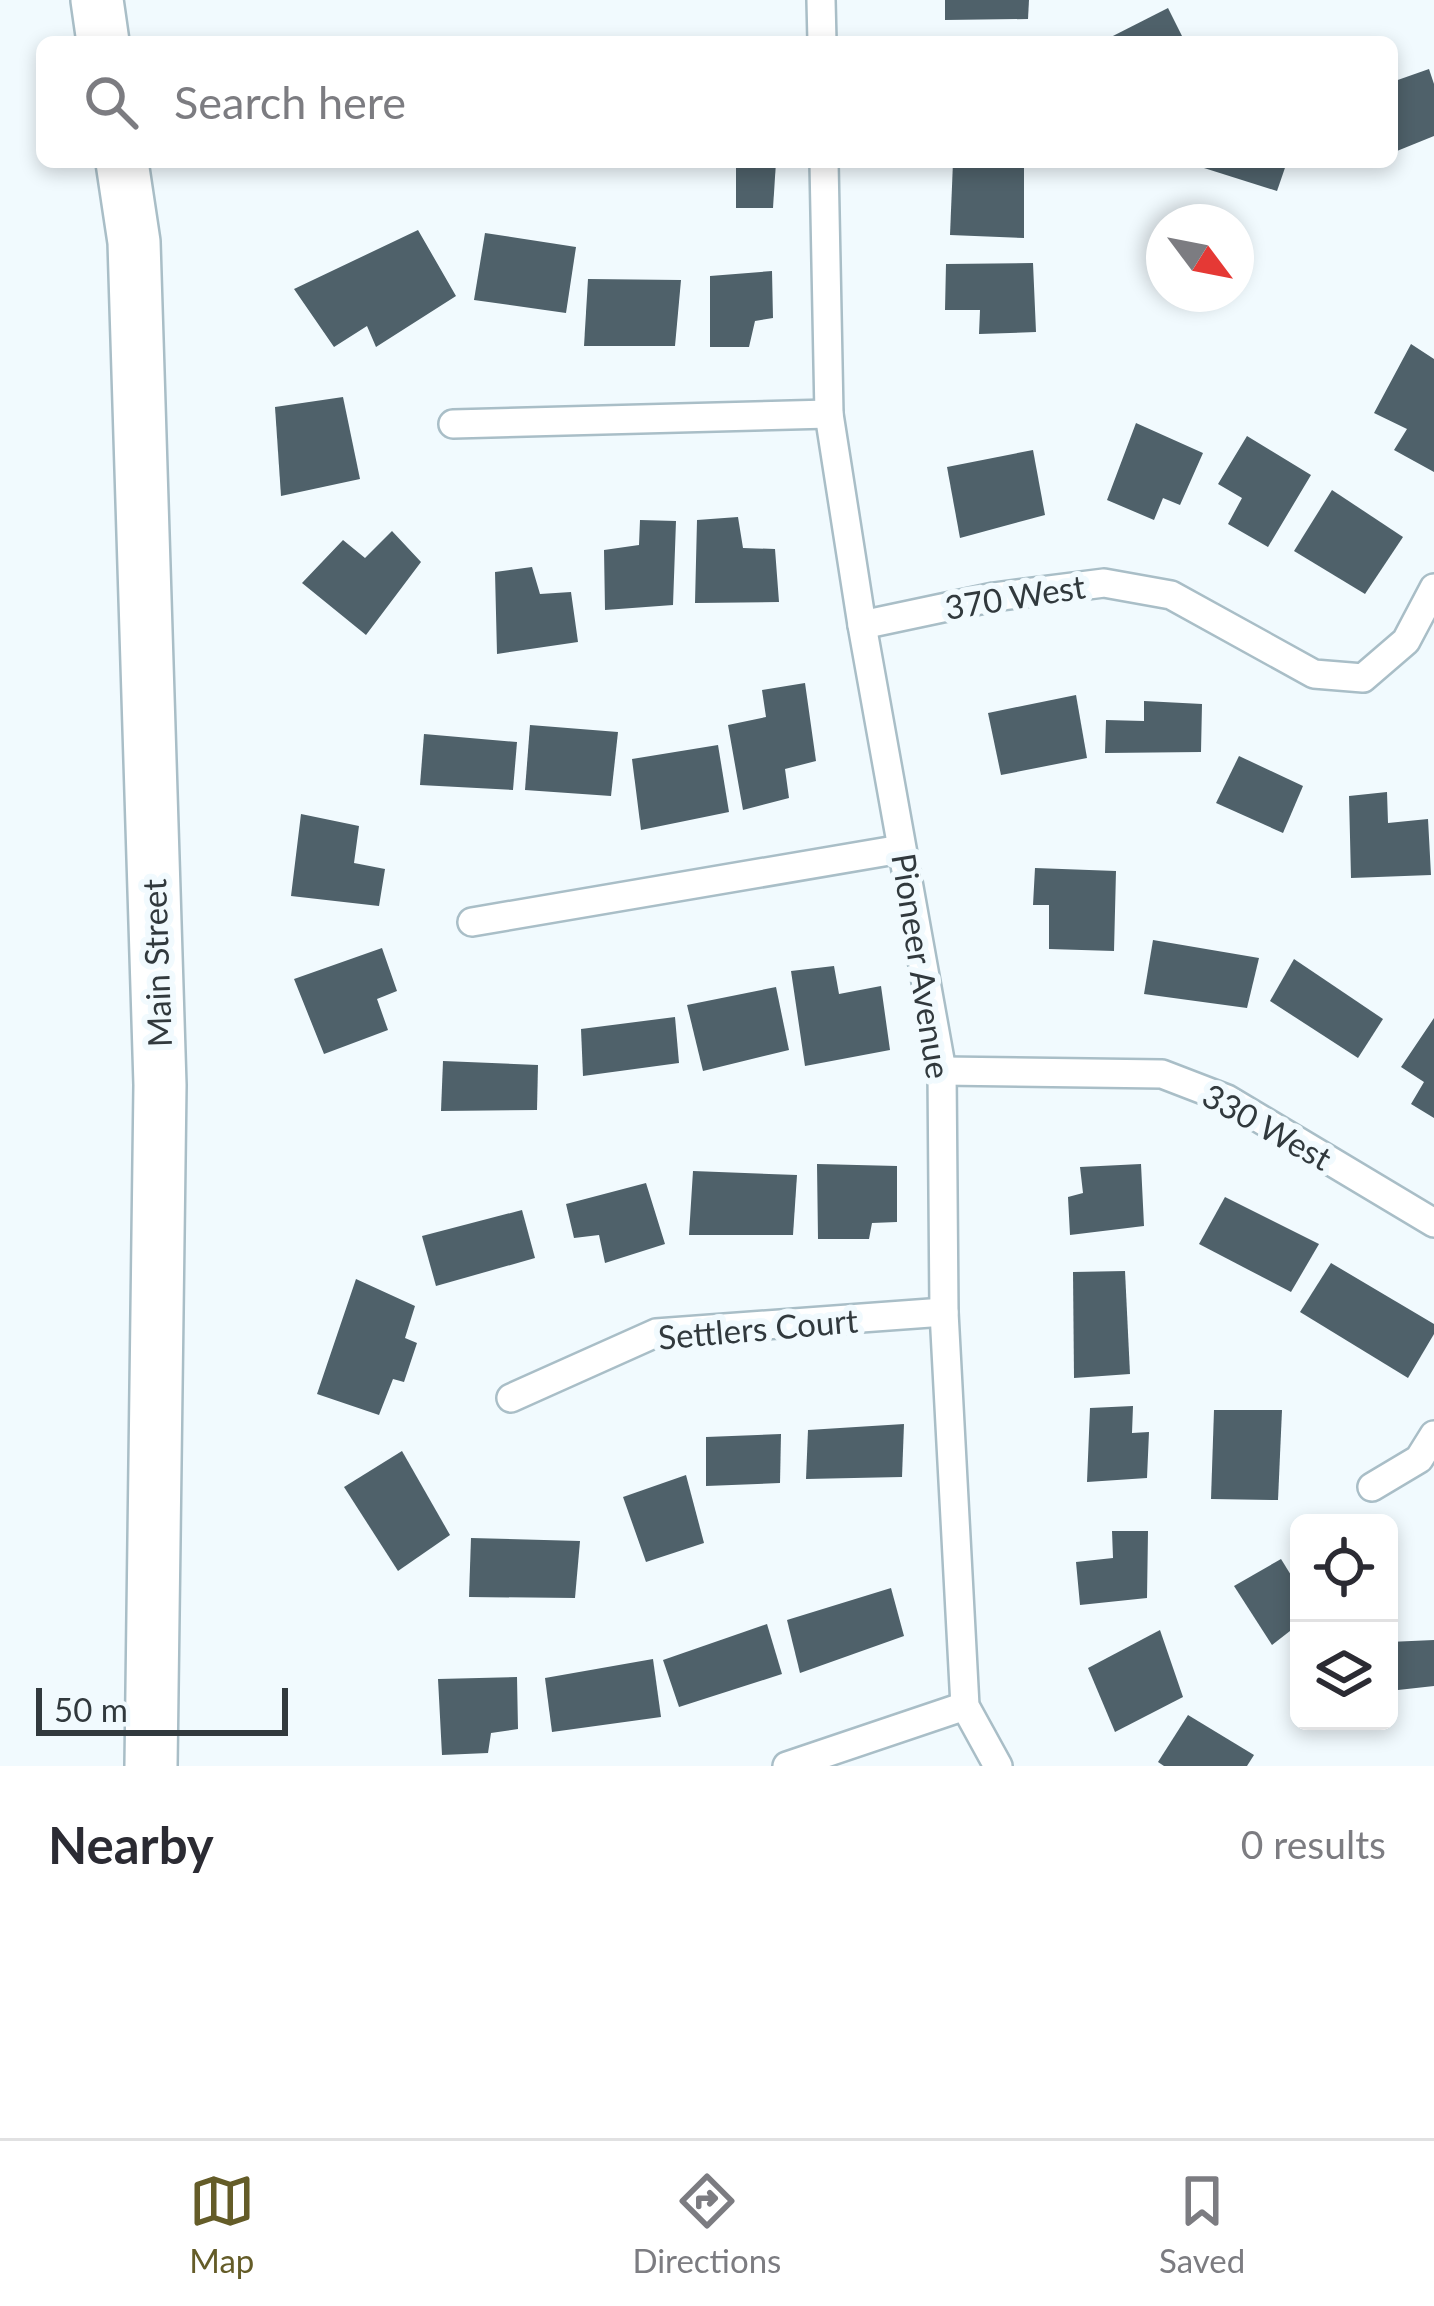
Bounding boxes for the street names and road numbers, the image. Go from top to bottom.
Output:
street label: 370 West [942,565,1088,627]
street label: Pioneer Avenue [884,850,960,1081]
street label: Main Street [133,878,179,1048]
street label: 330 West [1196,1074,1339,1178]
street label: Settlers Court [656,1299,860,1357]

